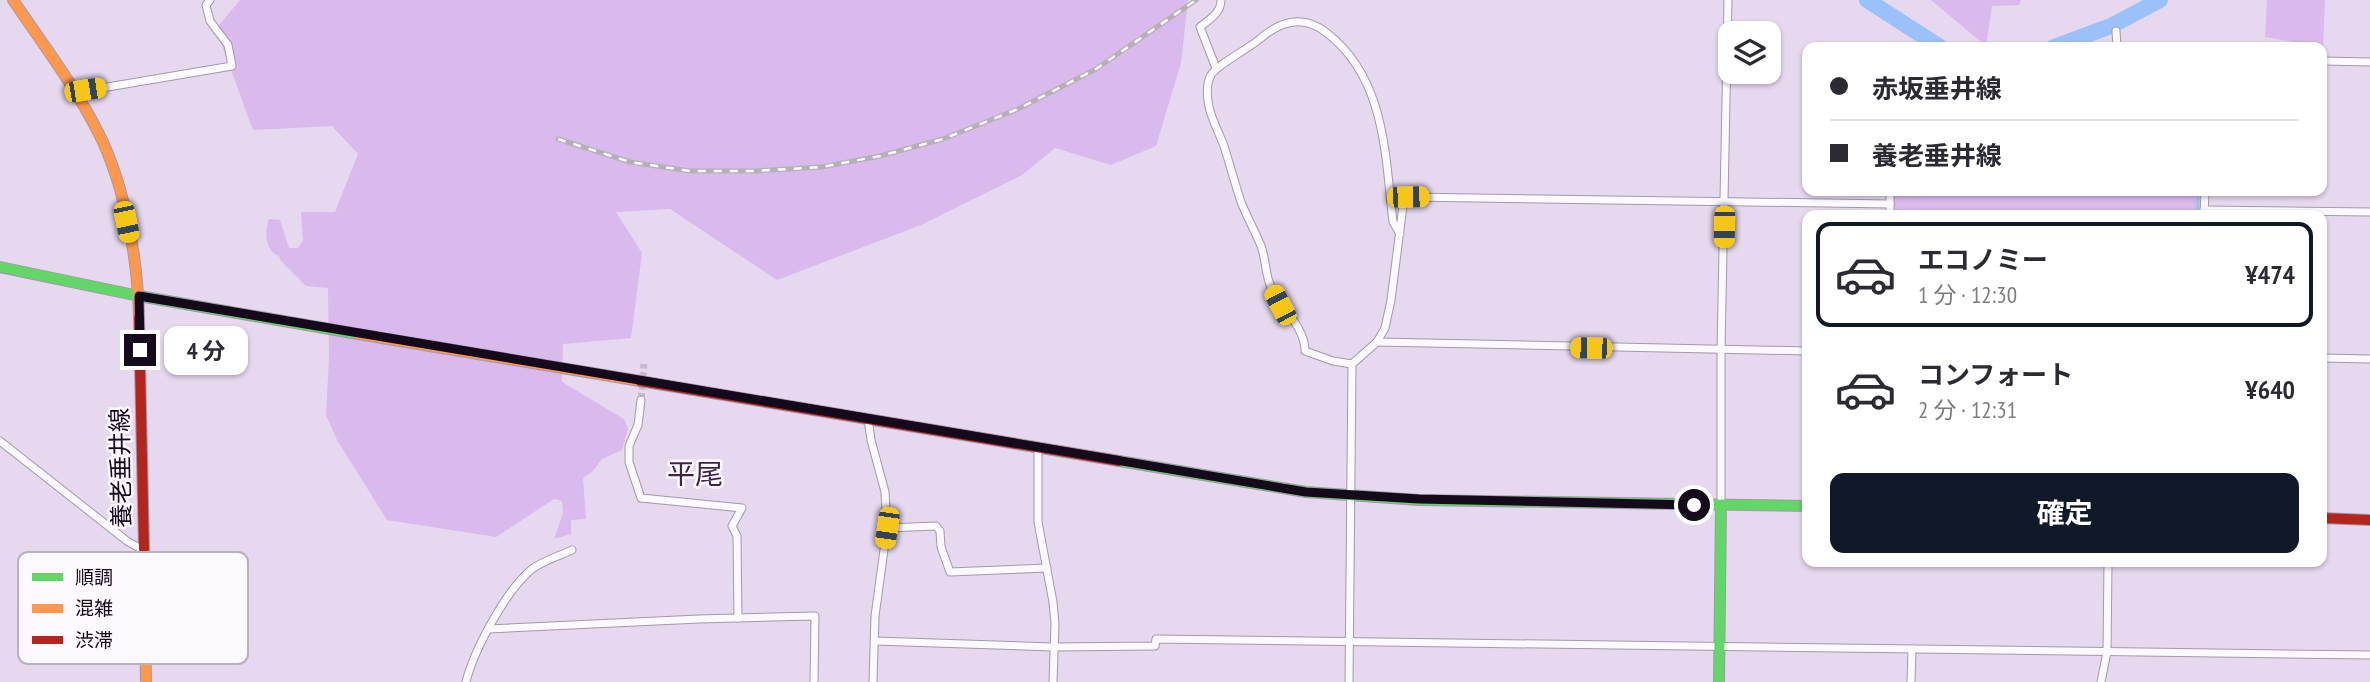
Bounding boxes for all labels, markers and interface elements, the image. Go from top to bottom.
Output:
map controls [1718,21,1781,84]
button: layers [1718,21,1781,84]
text: 赤坂垂井線 [1872,72,2002,105]
car [63,76,108,104]
text: 養老垂井線 [1872,139,2002,172]
car [1387,186,1430,208]
car [112,199,141,245]
car [1714,206,1735,248]
icon: car [1834,243,1897,306]
text: エコノミー [1918,243,2048,276]
text: ¥474 [2245,258,2295,291]
text: 1 分 · 12:30 [1918,280,2017,309]
car [1261,282,1300,328]
callout: 4 分 [164,326,248,374]
route end [124,334,156,366]
text: 4 分 [187,336,225,365]
car [1570,337,1613,359]
icon: car [1834,358,1897,421]
text: コンフォート [1918,358,2073,391]
text: ¥640 [2245,373,2295,406]
text: 2 分 · 12:31 [1918,395,2017,424]
street label: 養老垂井線 [104,408,137,528]
district label: 平尾 [667,455,723,492]
button: 確定 [1830,473,2299,553]
route start [1678,489,1710,521]
car [874,506,901,550]
legend [18,552,248,664]
text: 順調 [75,565,113,589]
text: 混雑 [75,596,113,620]
text: 渋滞 [75,628,113,652]

